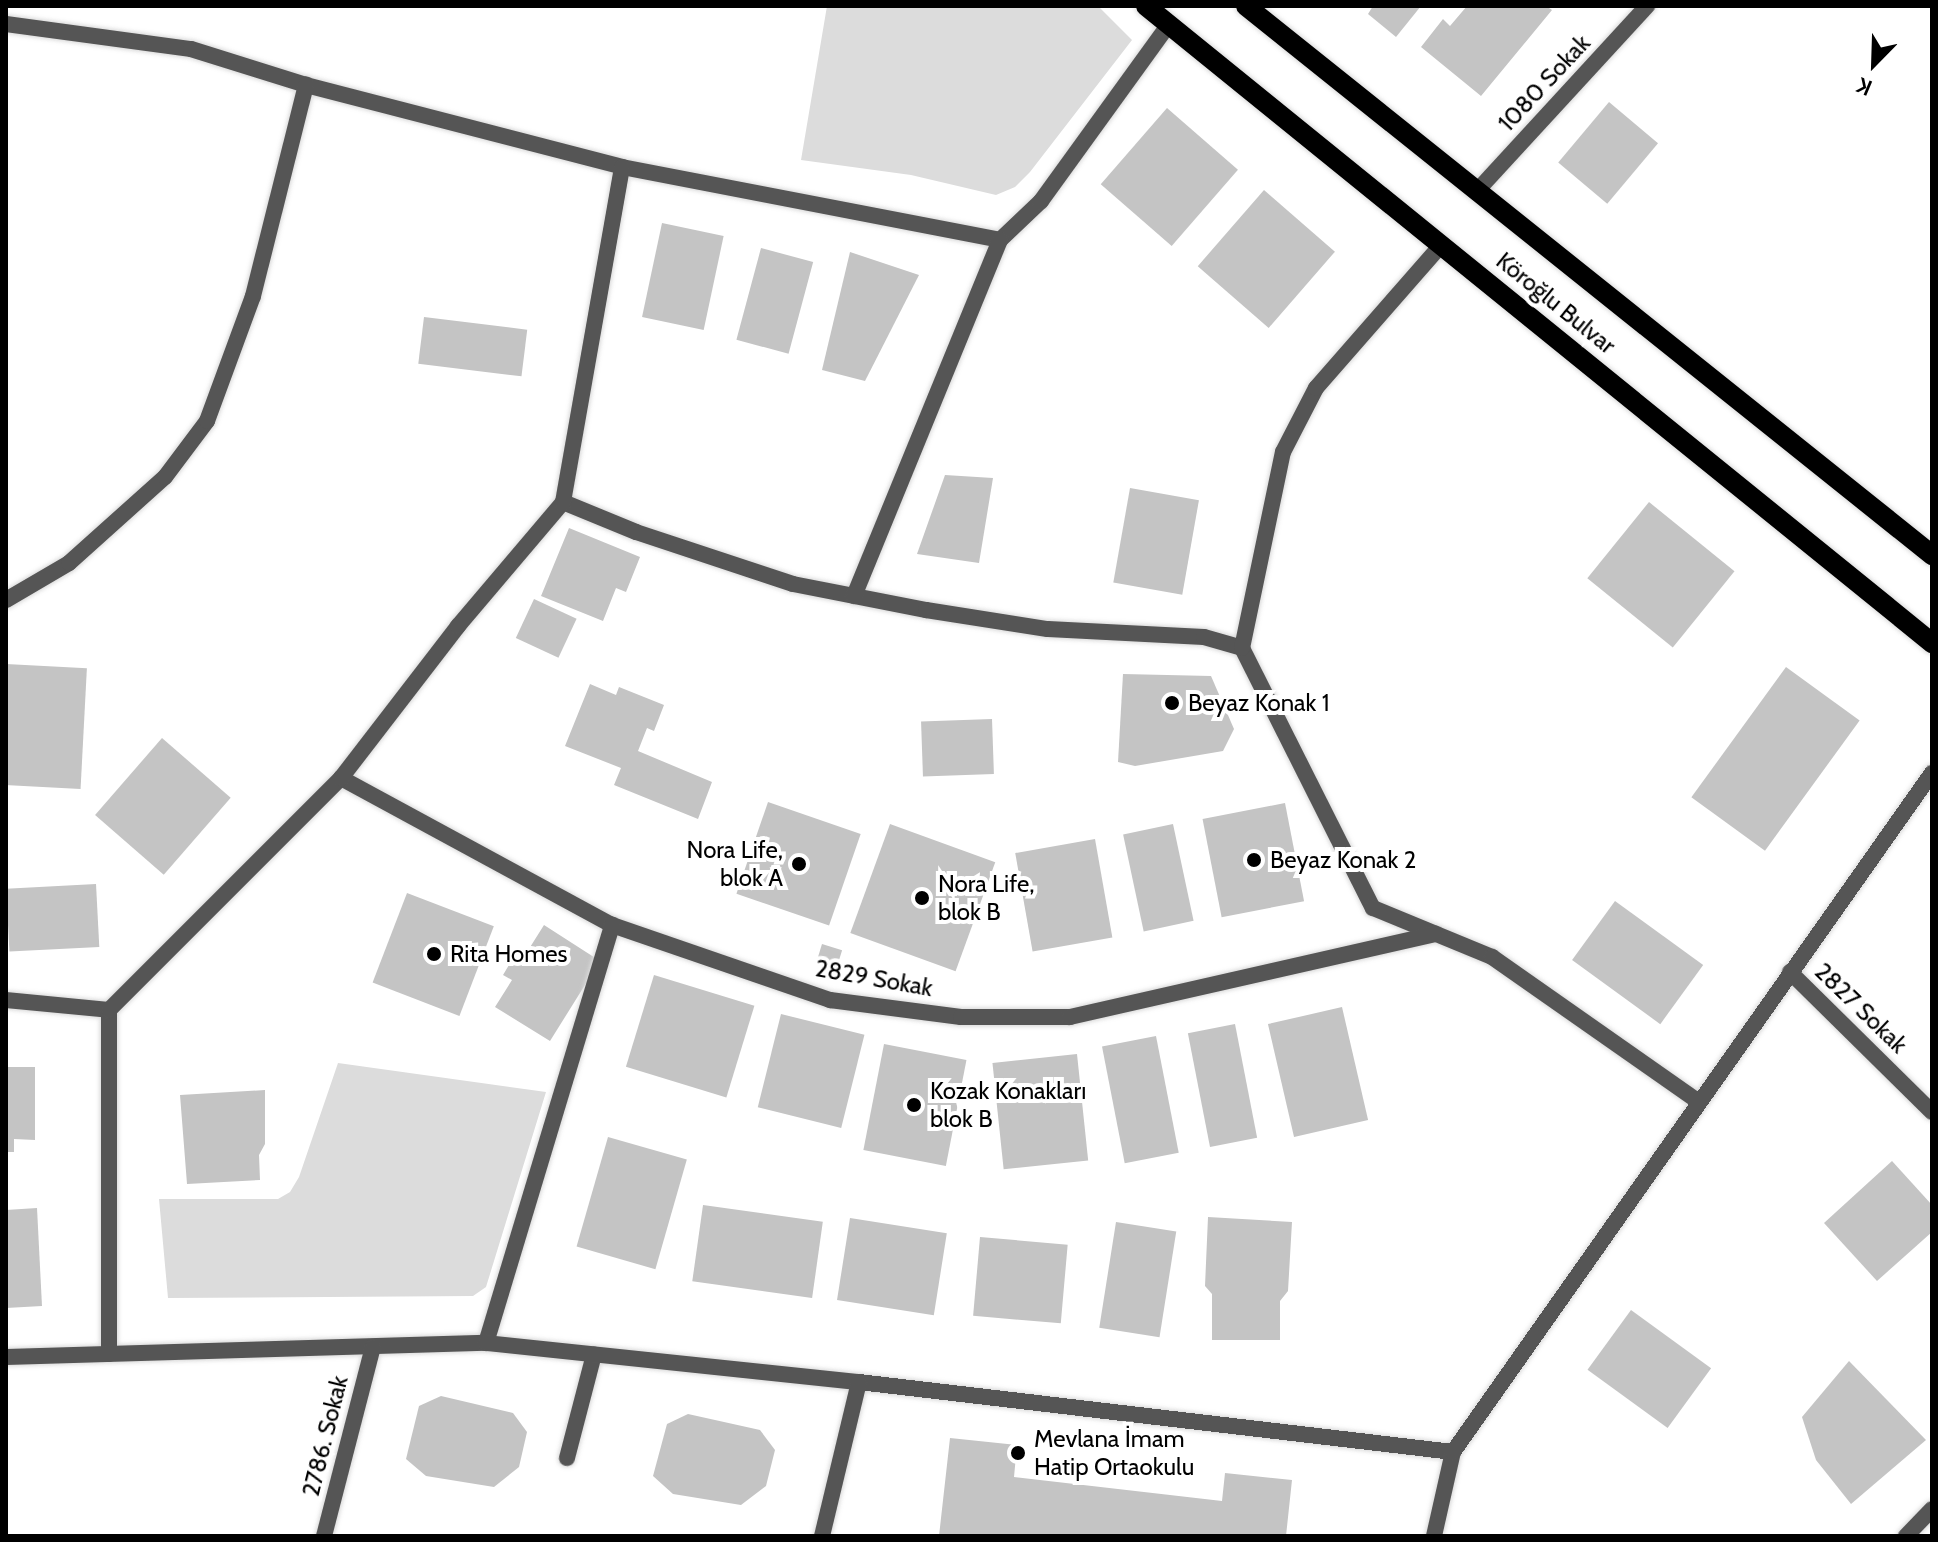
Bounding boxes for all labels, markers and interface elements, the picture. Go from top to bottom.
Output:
north arrow [1834,24,1914,104]
street label: 1080 Sokak [1492,29,1596,137]
text: K [1853,71,1876,102]
street label: Köroğlu Bulvar [1491,246,1621,360]
place label: Beyaz Konak 1 [1188,689,1330,717]
marker: Beyaz Konak 1 [1163,694,1181,712]
place label: Nora Life, blok A [687,836,783,892]
place label: Beyaz Konak 2 [1270,846,1416,874]
marker: Beyaz Konak 2 [1245,851,1263,869]
marker: Nora Life, blok A [790,855,808,873]
place label: Nora Life, blok B [938,870,1034,926]
marker: Nora Life, blok B [913,889,931,907]
place label: Rita Homes [450,940,567,968]
marker: Rita Homes [425,945,443,963]
street label: 2829 Sokak [813,953,935,1003]
street label: 2827 Sokak [1809,957,1913,1059]
place label: Kozak Konakları blok B [930,1077,1086,1133]
marker: Kozak Konakları blok B [905,1096,923,1114]
street label: 2786. Sokak [296,1373,354,1499]
place label: Mevlana İmam Hatip Ortaokulu [1034,1425,1194,1481]
marker: Mevlana İmam Hatip Ortaokulu [1009,1444,1027,1462]

